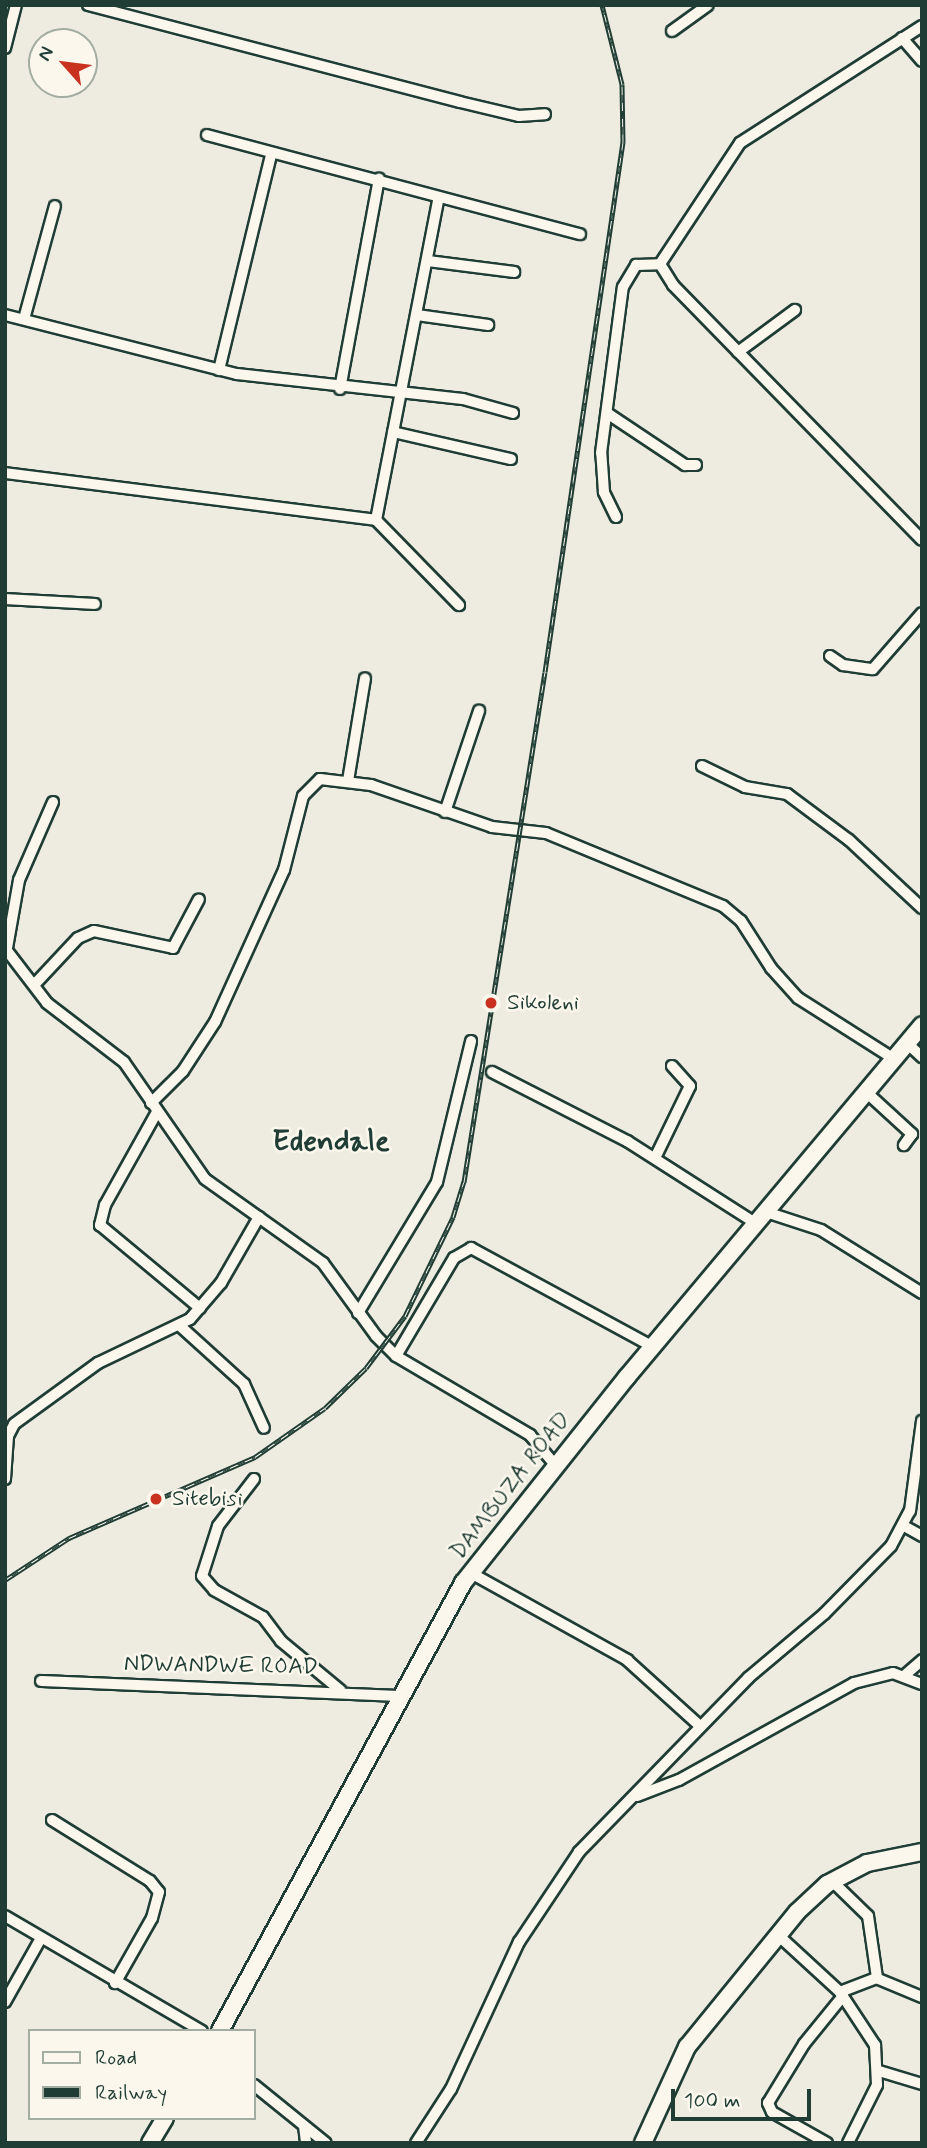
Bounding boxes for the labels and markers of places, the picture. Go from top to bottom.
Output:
place label: Sikoleni [507,989,579,1017]
marker: Sikoleni [481,993,501,1013]
place label: Sitebisi [172,1485,243,1513]
marker: Sitebisi [146,1489,166,1509]

